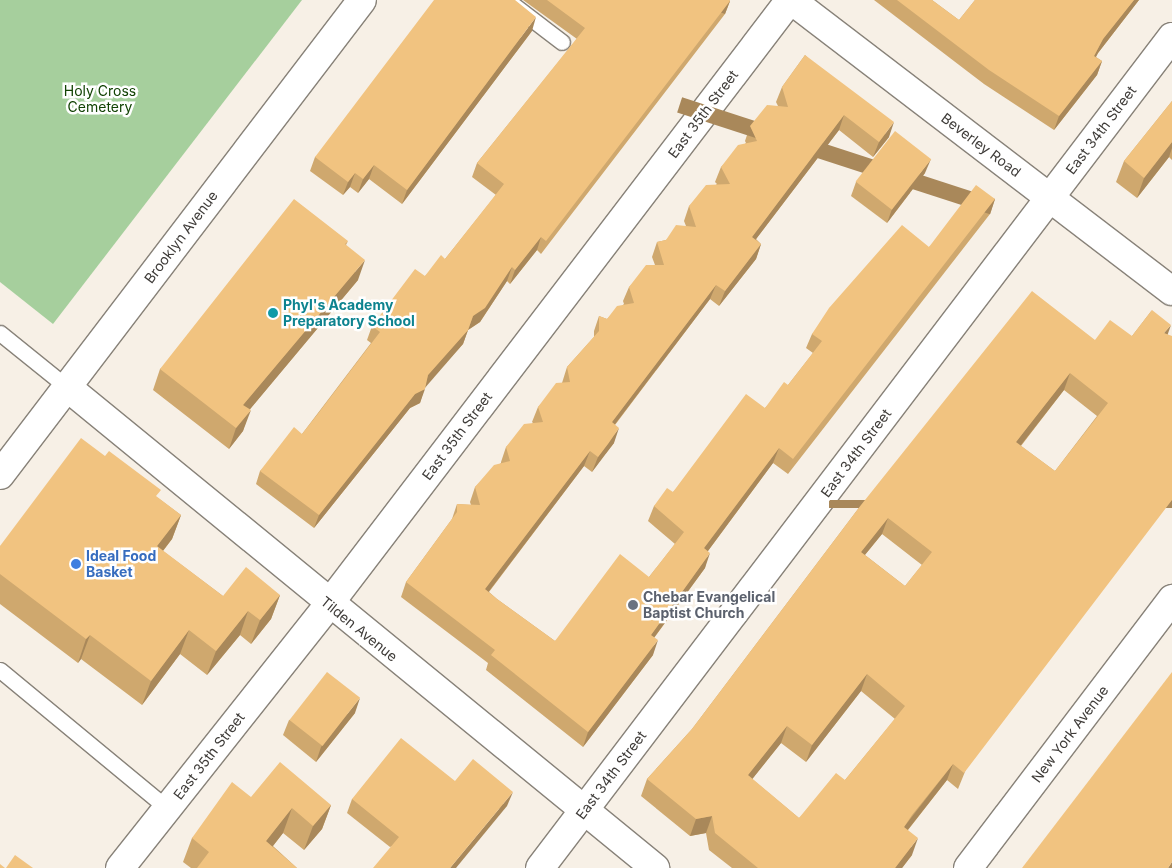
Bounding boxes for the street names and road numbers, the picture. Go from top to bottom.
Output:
street label: East 35th Street [665,67,741,161]
street label: East 34th Street [1062,83,1140,177]
street label: Beverley Road [938,110,1024,180]
street label: Brooklyn Avenue [141,187,221,287]
street label: East 35th Street [419,389,495,483]
street label: East 34th Street [817,406,895,500]
street label: Tilden Avenue [317,593,401,665]
street label: New York Avenue [1028,682,1112,786]
street label: East 35th Street [170,709,248,803]
street label: East 34th Street [572,728,650,822]

